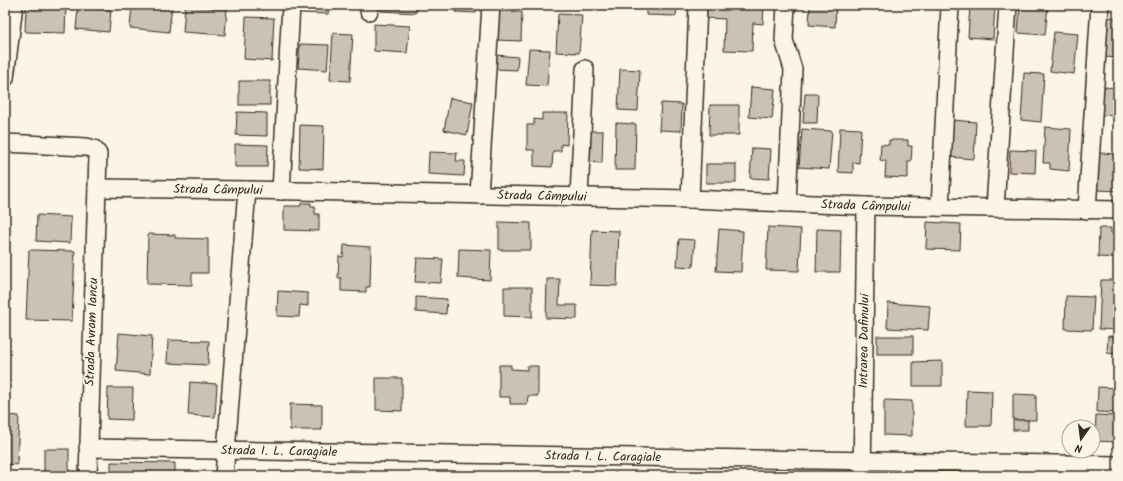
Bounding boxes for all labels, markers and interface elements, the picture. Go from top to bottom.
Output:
street label: Strada Câmpului [173,179,264,201]
street label: Strada Câmpului [497,185,588,207]
street label: Strada Câmpului [821,194,912,217]
street label: Strada Avram Iancu [80,277,104,387]
street label: Intrarea Dafinului [853,292,875,389]
north arrow [1061,419,1101,459]
text: N [1073,438,1084,457]
street label: Strada I. L. Caragiale [220,440,338,463]
street label: Strada I. L. Caragiale [544,445,662,468]

